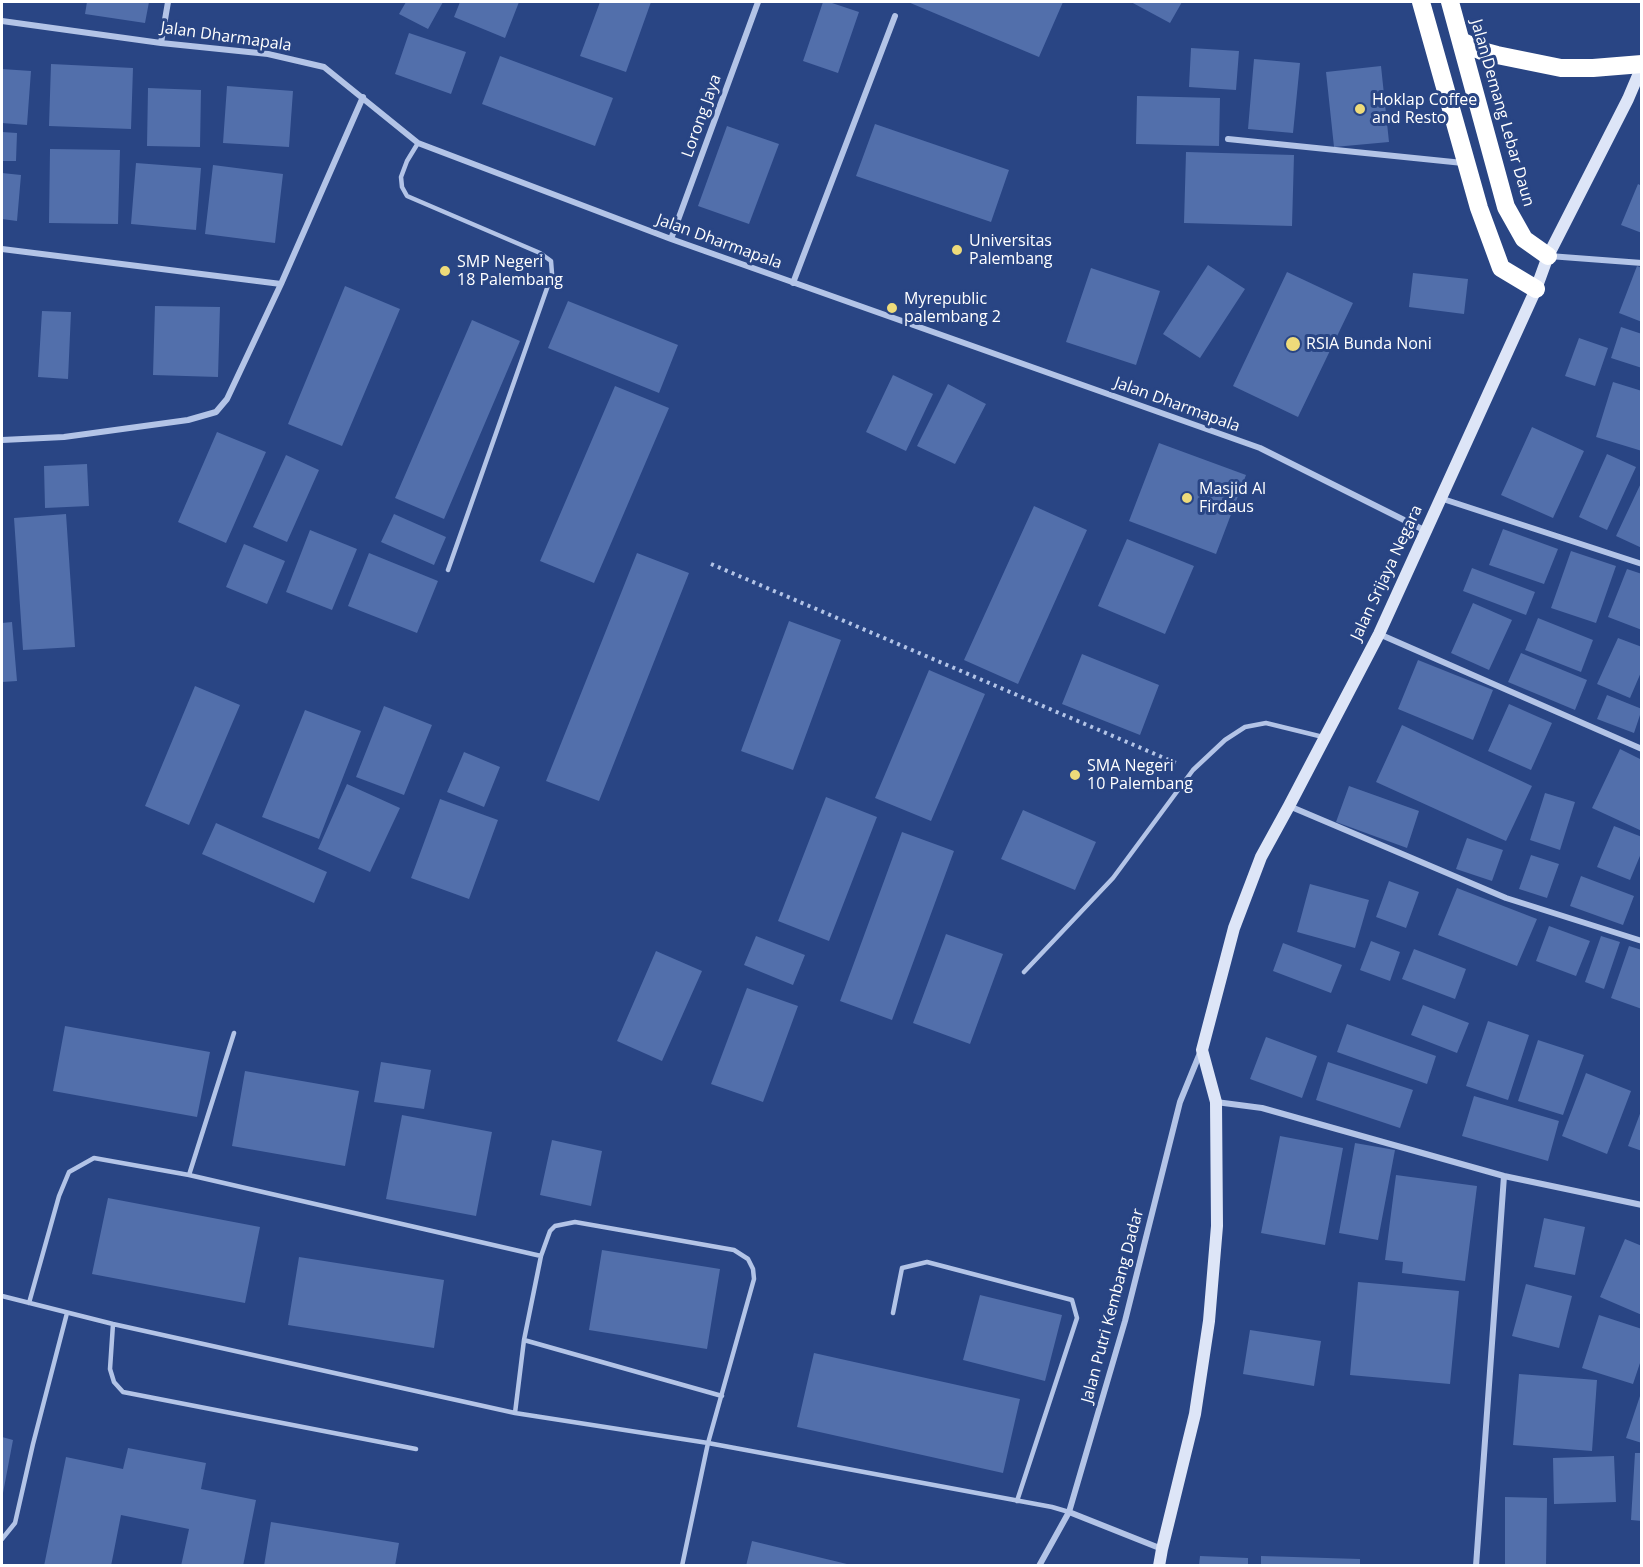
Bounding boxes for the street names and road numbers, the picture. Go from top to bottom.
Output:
street label: Jalan Demang Lebar Daun [1466,17,1538,209]
street label: Jalan Dharmapala [159,18,293,56]
street label: Lorong Jaya [678,72,726,160]
street label: Jalan Dharmapala [654,210,784,274]
street label: Jalan Dharmapala [1112,373,1242,437]
street label: Jalan Srijaya Negara [1347,502,1427,644]
street label: Jalan Putri Kembang Dadar [1078,1207,1148,1405]

